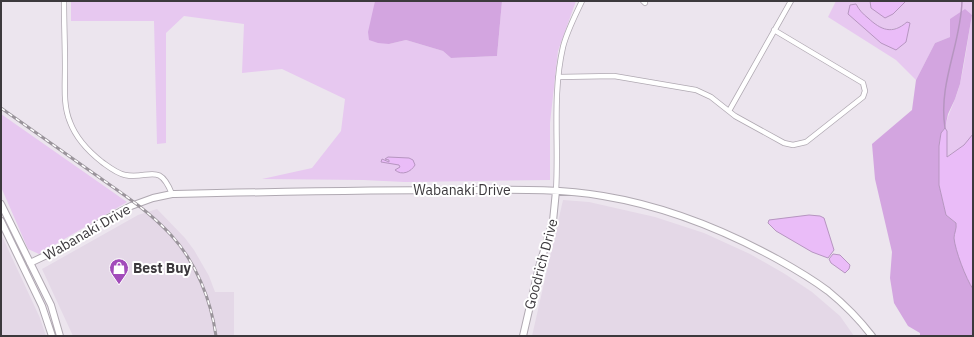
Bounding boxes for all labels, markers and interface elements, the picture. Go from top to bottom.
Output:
street label: Wabanaki Drive [413,181,511,199]
street label: Wabanaki Drive [40,200,134,264]
street label: Goodrich Drive [520,216,562,311]
shop icon: Best Buy [108,257,130,285]
place label: Best Buy [133,259,191,277]

